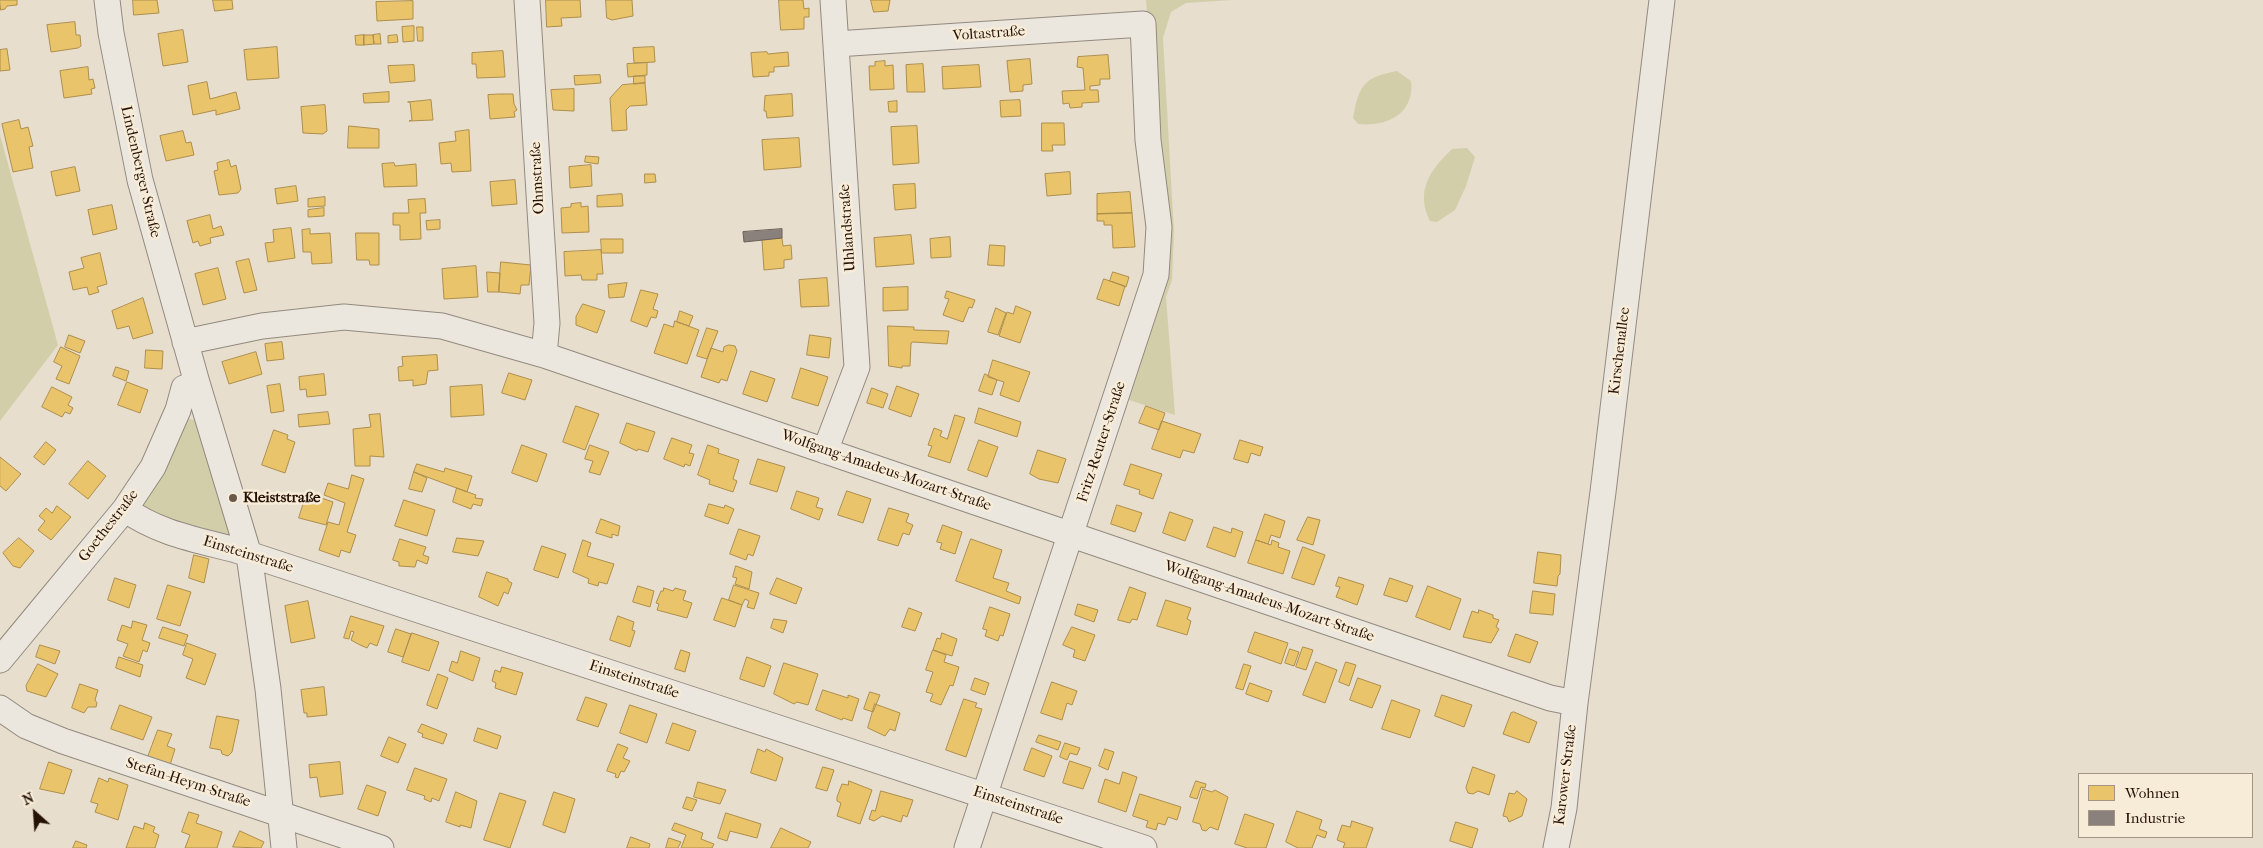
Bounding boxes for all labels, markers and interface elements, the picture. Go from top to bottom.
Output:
street label: Voltastraße [952,22,1026,46]
street label: Lindenberger Straße [116,104,164,240]
street label: Ohmstraße [527,141,549,215]
street label: Uhlandstraße [836,184,860,272]
street label: Kirschenallee [1606,306,1634,396]
street label: Fritz-Reuter-Straße [1074,379,1130,505]
street label: Wolfgang-Amadeus-Mozart-Straße [779,427,993,515]
street label: Goethestraße [75,486,143,566]
place label: Kleiststraße [243,489,321,507]
marker: Kleiststraße [227,492,239,504]
street label: Einsteinstraße [201,533,295,577]
street label: Wolfgang-Amadeus-Mozart-Straße [1162,558,1376,646]
street label: Einsteinstraße [587,657,681,703]
street label: Karower Straße [1551,724,1581,826]
street label: Stefan-Heym-Straße [123,754,253,812]
legend [2078,773,2253,838]
street label: Einsteinstraße [971,783,1065,829]
text: Wohnen [2125,784,2179,802]
north arrow [10,788,60,838]
text: N [20,789,37,809]
text: Industrie [2125,809,2185,827]

